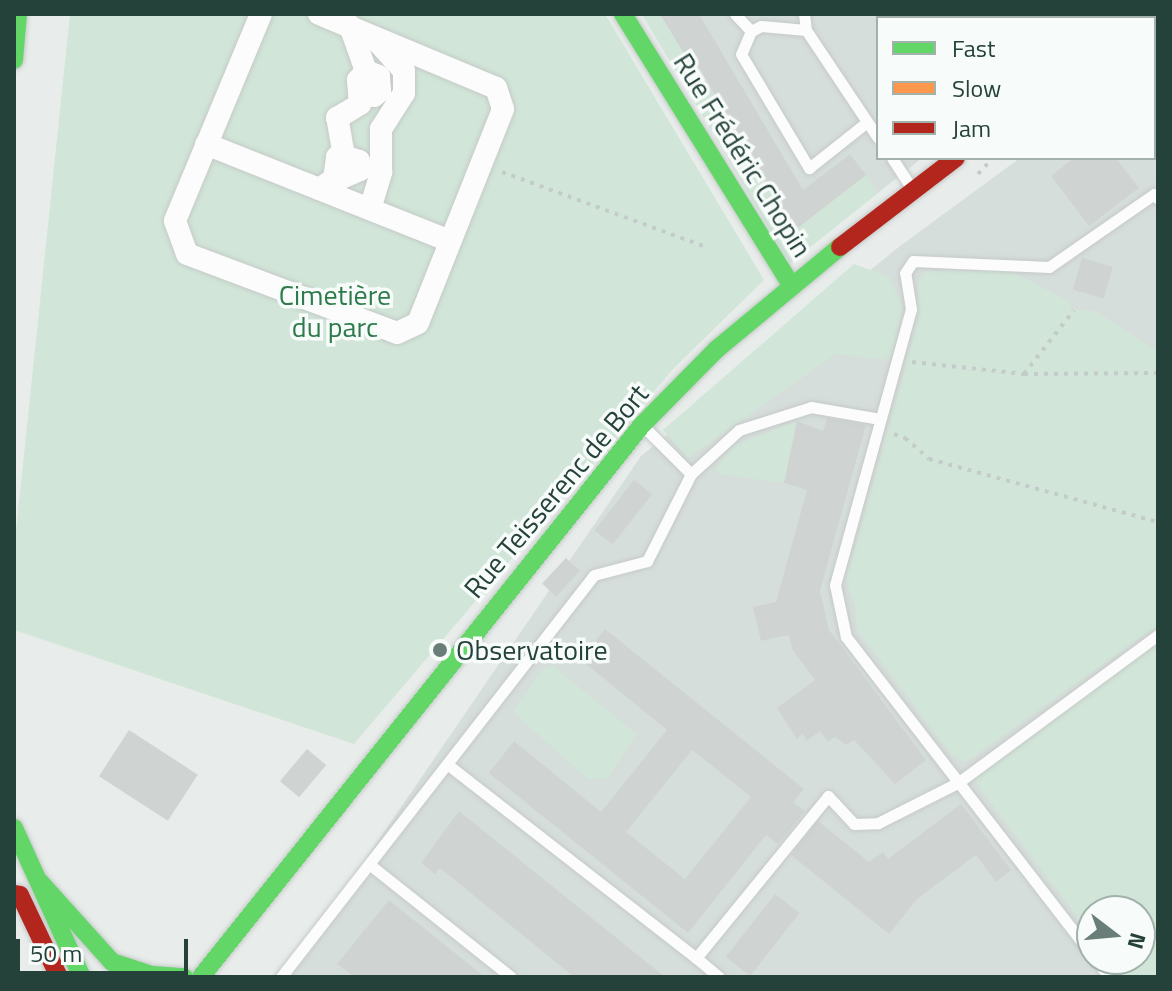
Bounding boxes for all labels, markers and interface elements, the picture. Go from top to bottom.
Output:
legend [876,16,1156,160]
text: Fast [952,30,995,66]
street label: Rue Frédéric Chopin [667,47,819,263]
text: Slow [952,70,1001,106]
text: Jam [952,110,991,146]
park label: Cimetière du parc [279,278,391,344]
street label: Rue Teisserenc de Bort [457,377,655,605]
place label: Observatoire [456,633,608,667]
marker: Observatoire [431,641,449,659]
north arrow [1076,895,1156,975]
scale bar [20,923,192,973]
text: N [1119,929,1156,953]
text: 50 m [30,935,82,971]

